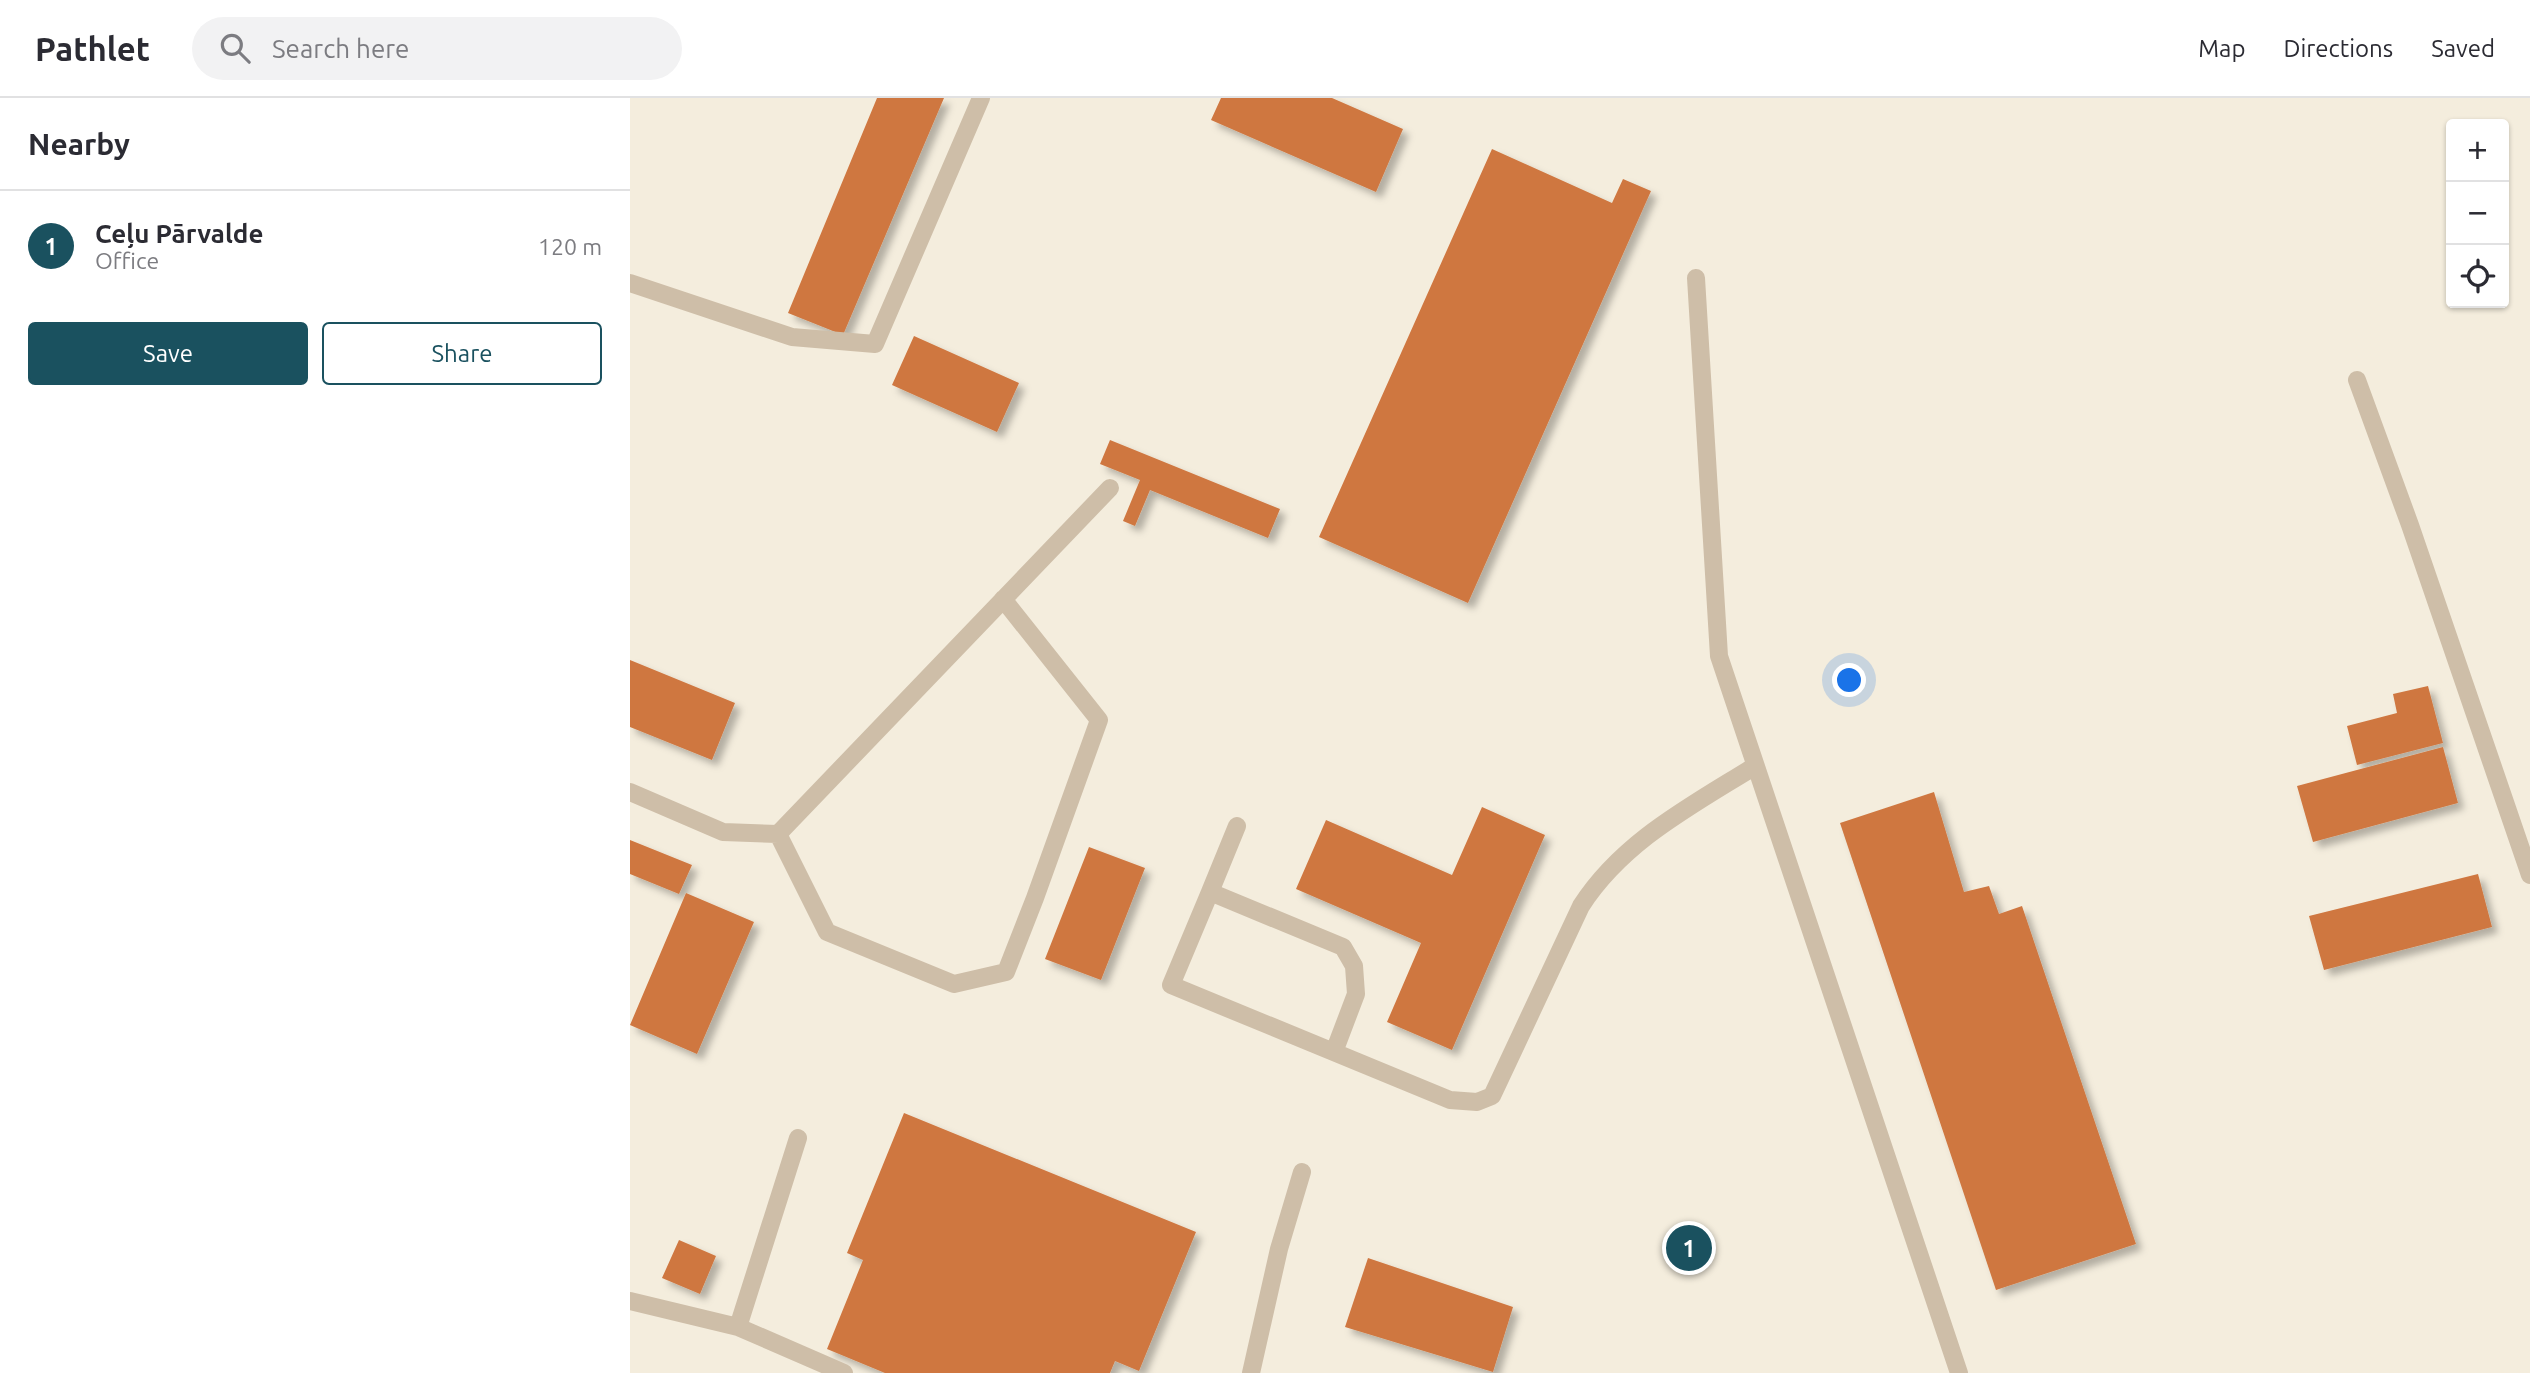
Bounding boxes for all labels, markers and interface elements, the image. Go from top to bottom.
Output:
search box [192,17,682,80]
icon: search [216,29,254,67]
text: Pathlet [35,30,150,67]
text: Search here [272,34,409,63]
text: Map [2198,35,2245,62]
text: Directions [2283,35,2393,62]
text: Saved [2431,35,2495,62]
map controls [2446,119,2509,308]
button: + [2446,119,2509,182]
text: Nearby [28,127,130,161]
button: − [2446,182,2509,245]
text: Ceļu Pārvalde [95,219,263,248]
text: 1 [45,234,57,259]
text: 120 m [538,234,602,259]
button: locate [2446,245,2509,308]
text: Office [95,248,159,273]
button: Save [28,322,308,385]
button: Share [322,322,602,385]
your location [1832,663,1866,697]
pin: 1 [1666,1222,1712,1274]

